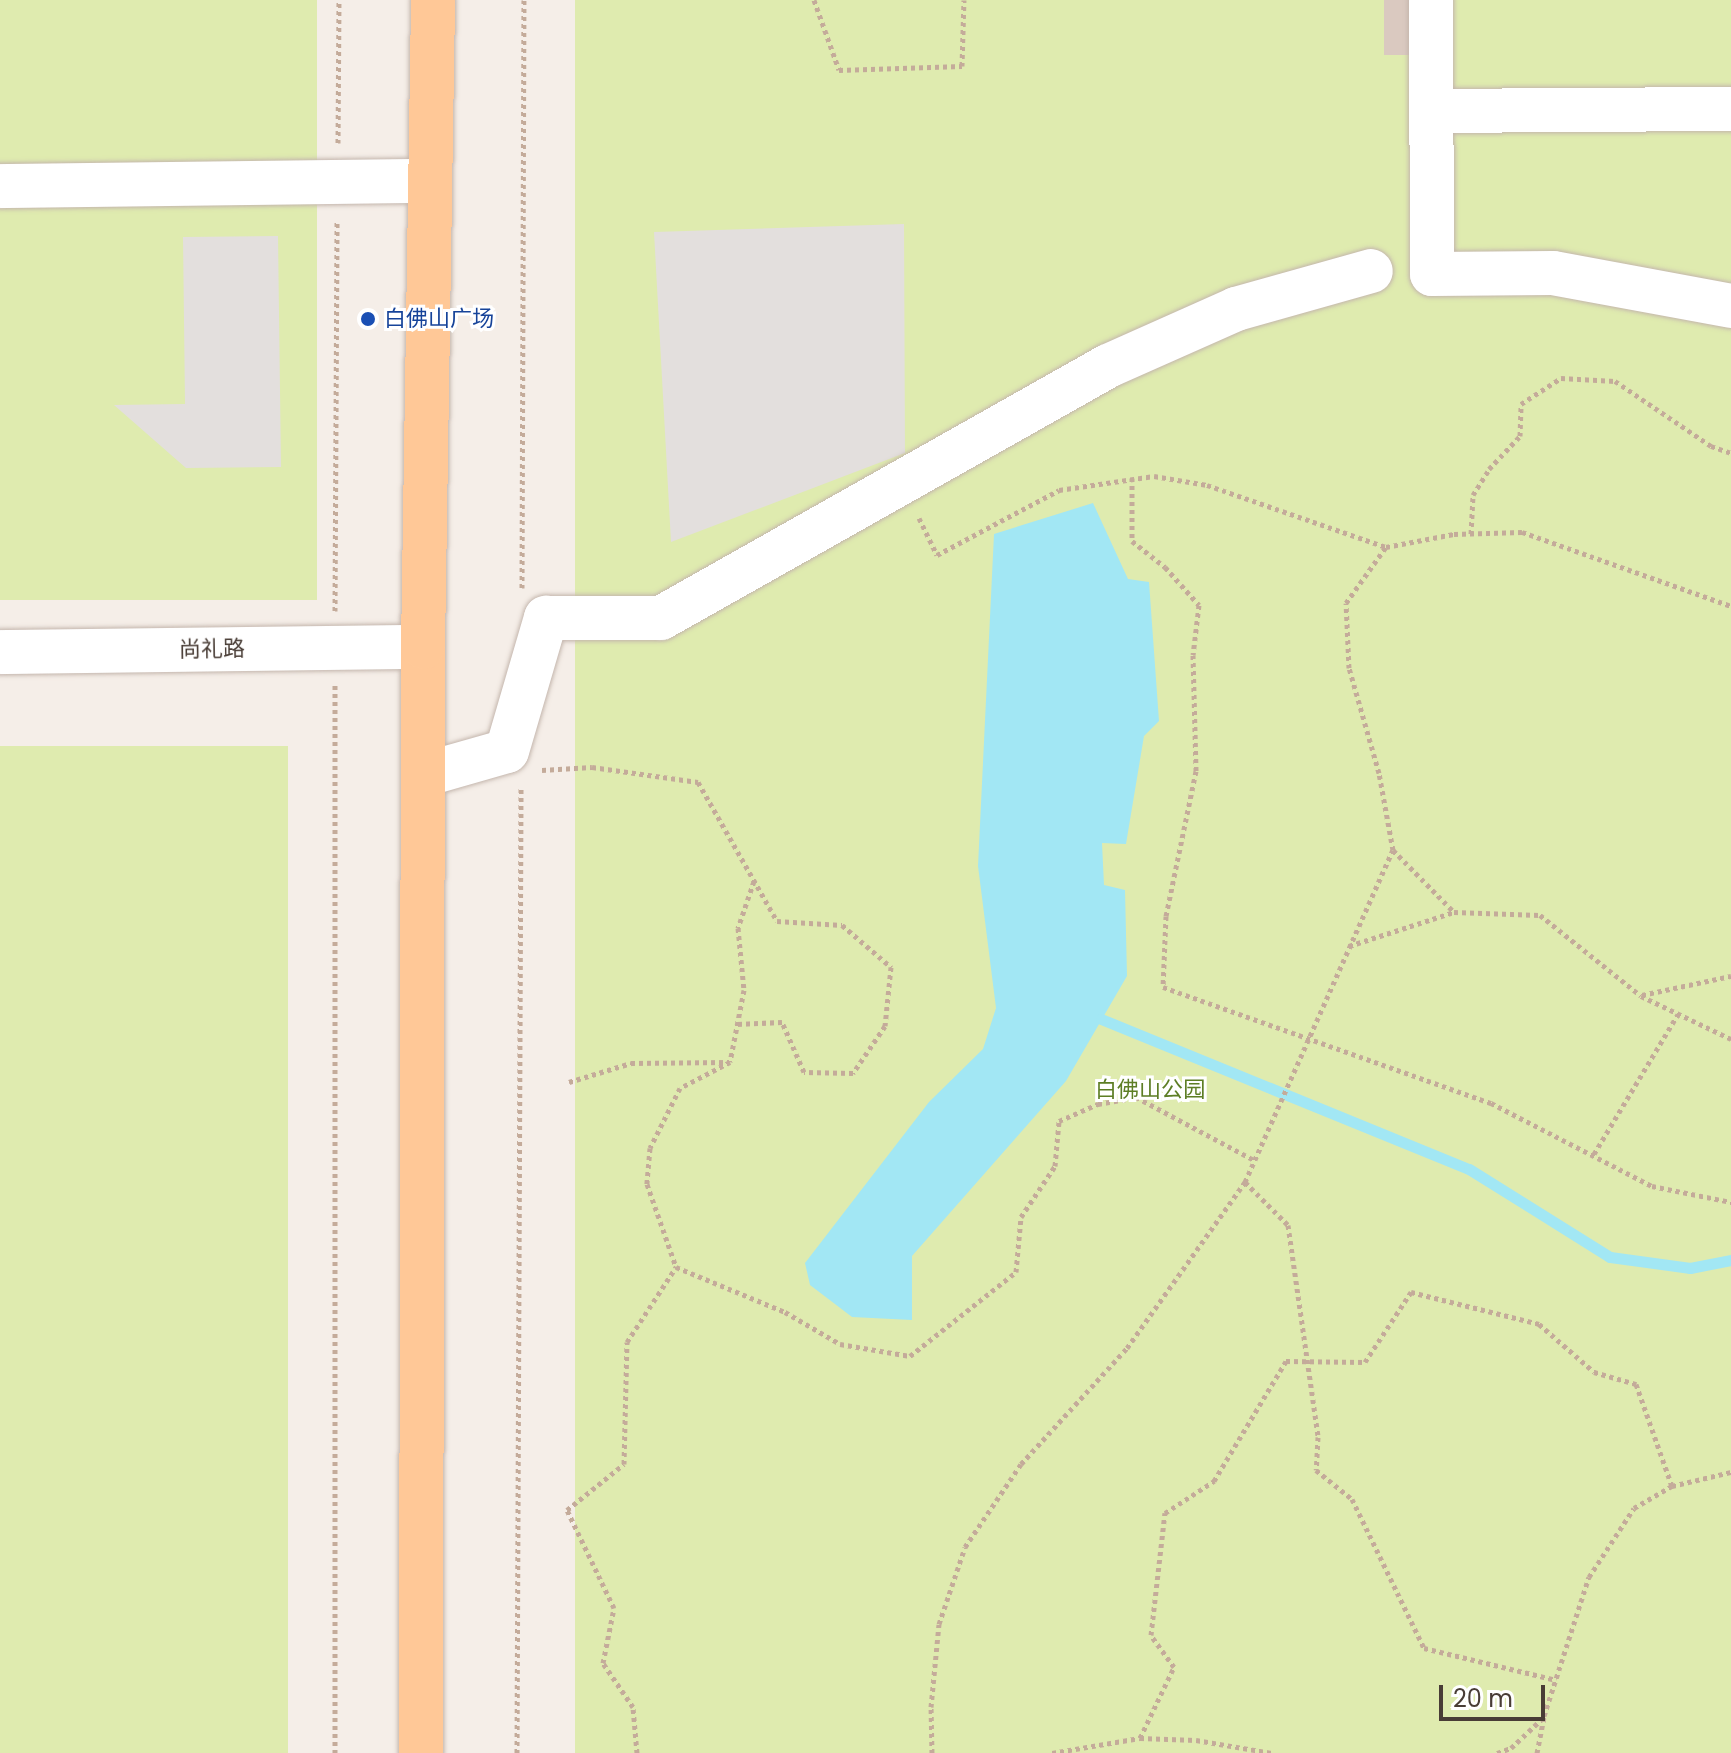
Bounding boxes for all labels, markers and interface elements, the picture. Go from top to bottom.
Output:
place label: 白佛山广场 [384,306,494,332]
marker: 白佛山广场 [359,310,377,328]
street label: 尚礼路 [179,635,245,663]
park label: 白佛山公园 [1095,1077,1205,1103]
scale bar [1443,1669,1549,1719]
text: 20 m [1453,1682,1513,1715]

